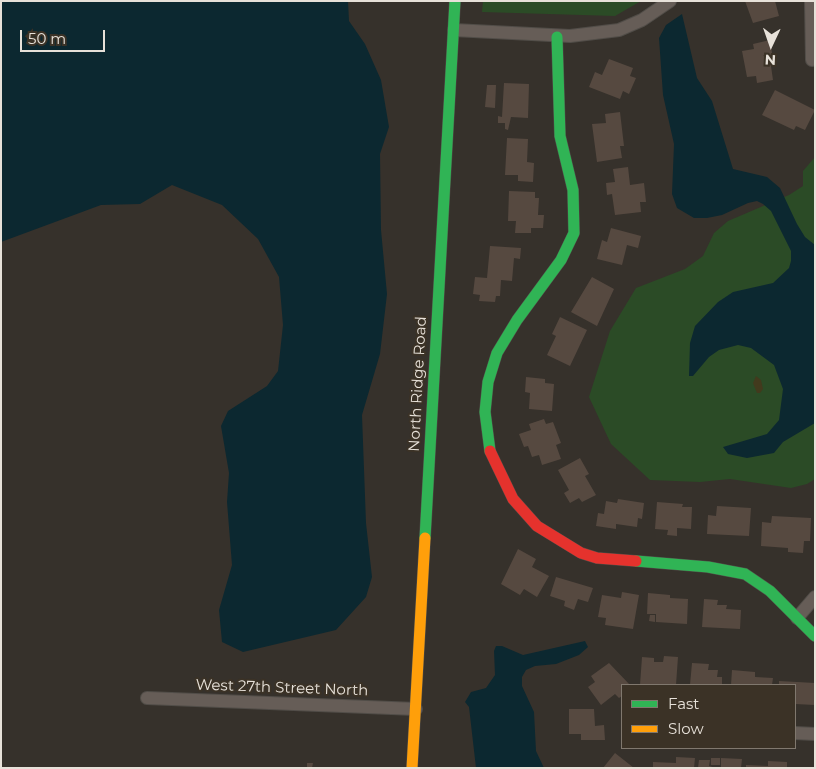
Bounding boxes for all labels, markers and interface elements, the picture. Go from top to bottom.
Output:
scale bar [22,20,108,52]
north arrow [746,20,796,70]
text: 50 m [28,29,66,48]
text: N [764,51,776,69]
street label: North Ridge Road [405,316,431,452]
street label: West 27th Street North [195,676,369,700]
legend [621,684,796,749]
text: Fast [668,694,699,713]
text: Slow [668,719,704,738]

